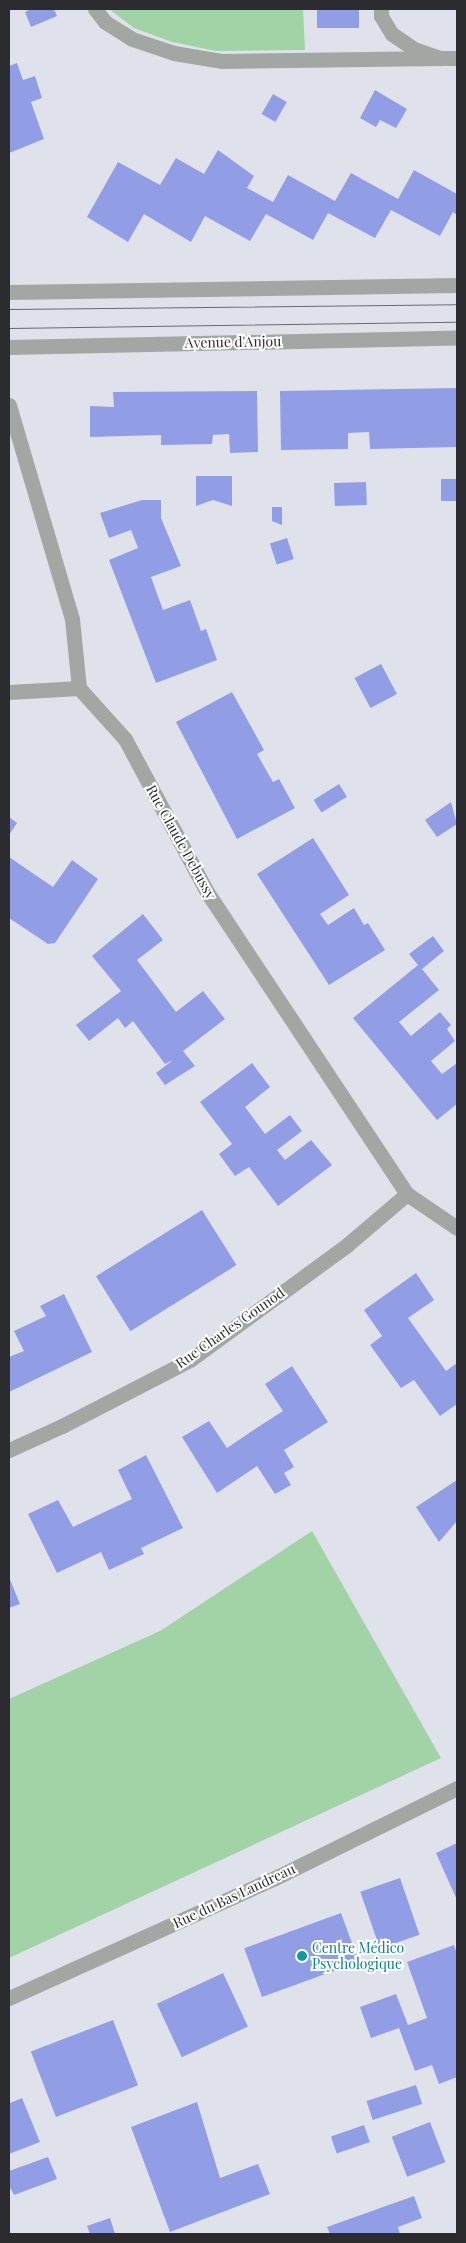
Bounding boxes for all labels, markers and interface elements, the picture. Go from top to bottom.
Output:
street label: Avenue d'Anjou [185,333,281,351]
street label: Rue Claude Debussy [143,782,219,902]
street label: Rue Charles Gounod [172,1284,288,1372]
street label: Rue du Bas Landreau [170,1860,298,1932]
place label: Centre Médico Psychologique [312,1940,404,1972]
marker: Centre Médico Psychologique [296,1950,308,1962]

